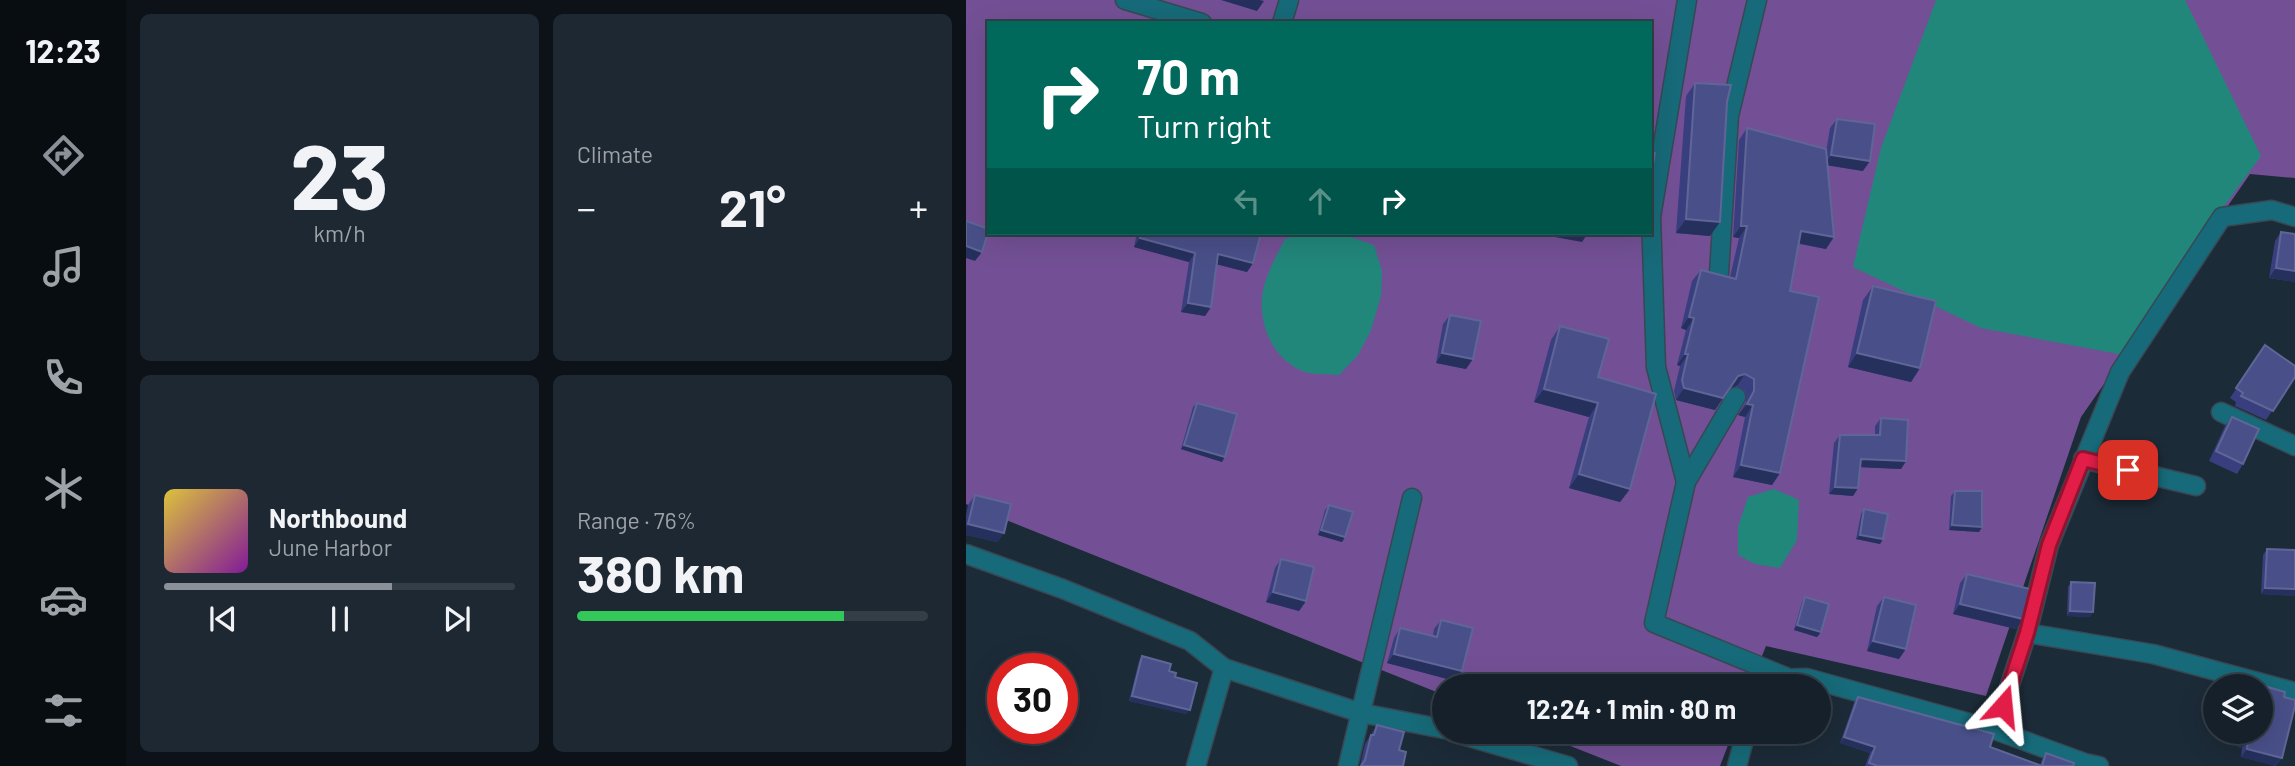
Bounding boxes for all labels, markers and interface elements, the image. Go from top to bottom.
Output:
text: 12:23 [25,31,101,69]
text: 70 m [1137,46,1240,105]
icon: right [1022,49,1113,140]
text: Turn right [1137,106,1272,144]
text: 23 [290,119,389,228]
icon: directions [39,131,88,180]
text: Climate [577,140,653,168]
text: 21° [719,175,786,237]
icon: left [1228,182,1266,220]
icon: ahead [1301,182,1339,220]
icon: right [1374,182,1412,220]
text: − [577,184,596,230]
text: + [909,184,928,230]
text: km/h [313,219,366,247]
icon: music [39,242,88,291]
icon: phone [39,353,88,402]
pin [2098,440,2158,500]
icon: arrive [2109,451,2147,489]
icon: climate [39,464,88,513]
text: Northbound [269,502,407,533]
text: Range · 76% [577,506,696,534]
text: June Harbor [269,533,392,561]
text: 380 km [577,541,744,603]
icon: car [39,575,88,624]
icon: previous [204,600,242,638]
icon: pause [321,600,359,638]
icon: next [438,600,476,638]
speed limit sign: 30 [987,653,1078,744]
position arrow [1966,669,2040,743]
map controls [2203,674,2273,744]
button: layers [2203,674,2273,744]
icon: filters [39,686,88,735]
text: 12:24 · 1 min · 80 m [1527,693,1736,724]

